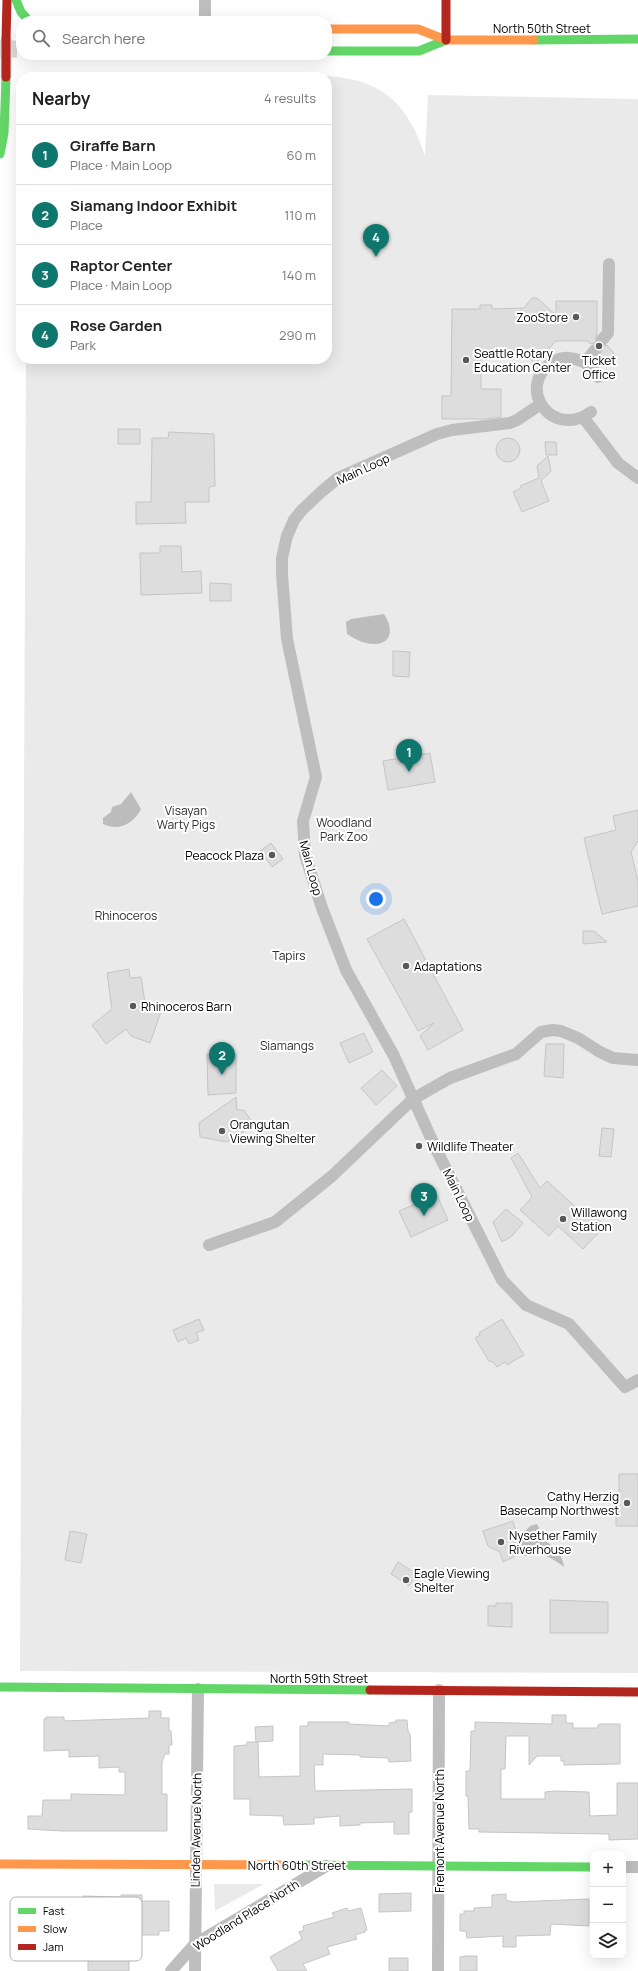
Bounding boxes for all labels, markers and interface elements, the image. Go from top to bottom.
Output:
search box [16,16,332,60]
street label: North 50th Street [493,20,591,37]
icon: search [30,27,52,49]
text: Search here [62,28,145,49]
text: Nearby [32,87,90,110]
text: 4 results [264,89,316,107]
text: Giraffe Barn [70,135,156,156]
text: 1 [42,146,48,164]
text: 60 m [286,146,316,164]
text: Place · Main Loop [70,156,172,174]
text: Siamang Indoor Exhibit [70,195,237,216]
text: 2 [41,206,49,224]
text: 110 m [284,206,316,224]
text: Place [70,216,103,234]
pin: 4 [363,224,389,257]
text: Raptor Center [70,255,172,276]
text: 3 [41,266,49,284]
text: 140 m [282,266,316,284]
text: Place · Main Loop [70,276,172,294]
place label: ZooStore [516,309,568,326]
marker: ZooStore [571,312,581,322]
text: Rose Garden [70,315,162,336]
text: 4 [41,326,49,344]
text: 290 m [279,326,316,344]
text: Park [70,336,96,354]
marker: Ticket Office [594,341,604,351]
place label: Seattle Rotary Education Center [474,345,572,376]
place label: Ticket Office [582,352,616,383]
marker: Seattle Rotary Education Center [461,355,471,365]
street label: Main Loop [334,449,392,489]
pin: 1 [396,739,422,772]
park label: Visayan Warty Pigs [157,802,215,833]
park label: Woodland Park Zoo [316,814,372,845]
street label: Main Loop [295,839,327,897]
place label: Peacock Plaza [185,847,264,864]
marker: Peacock Plaza [267,850,277,860]
your location [366,889,386,909]
park label: Rhinoceros [95,907,157,924]
park label: Tapirs [272,947,306,964]
place label: Adaptations [414,958,482,975]
marker: Adaptations [401,961,411,971]
place label: Rhinoceros Barn [141,998,232,1015]
marker: Rhinoceros Barn [128,1001,138,1011]
park label: Siamangs [260,1037,314,1054]
pin: 2 [209,1042,235,1075]
place label: Orangutan Viewing Shelter [230,1116,316,1147]
marker: Orangutan Viewing Shelter [217,1126,227,1136]
place label: Wildlife Theater [427,1138,514,1155]
marker: Wildlife Theater [414,1141,424,1151]
street label: Main Loop [439,1166,479,1224]
pin: 3 [411,1183,437,1216]
place label: Willawong Station [571,1204,627,1235]
marker: Willawong Station [558,1214,568,1224]
place label: Cathy Herzig Basecamp Northwest [500,1488,619,1519]
marker: Cathy Herzig Basecamp Northwest [622,1498,632,1508]
place label: Nysether Family Riverhouse [509,1527,598,1558]
marker: Nysether Family Riverhouse [496,1537,506,1547]
place label: Eagle Viewing Shelter [414,1565,490,1596]
marker: Eagle Viewing Shelter [401,1575,411,1585]
street label: North 59th Street [270,1670,368,1687]
street label: Fremont Avenue North [431,1769,448,1893]
street label: Linden Avenue North [187,1773,205,1887]
map controls [590,1851,626,1959]
button: + [590,1851,626,1887]
street label: North 60th Street [248,1857,346,1874]
street label: Woodland Place North [190,1875,302,1955]
button: − [590,1887,626,1923]
legend [10,1897,142,1961]
text: Fast [43,1903,65,1918]
text: Slow [43,1921,68,1936]
button: layers [590,1923,626,1959]
text: Jam [43,1939,64,1954]

